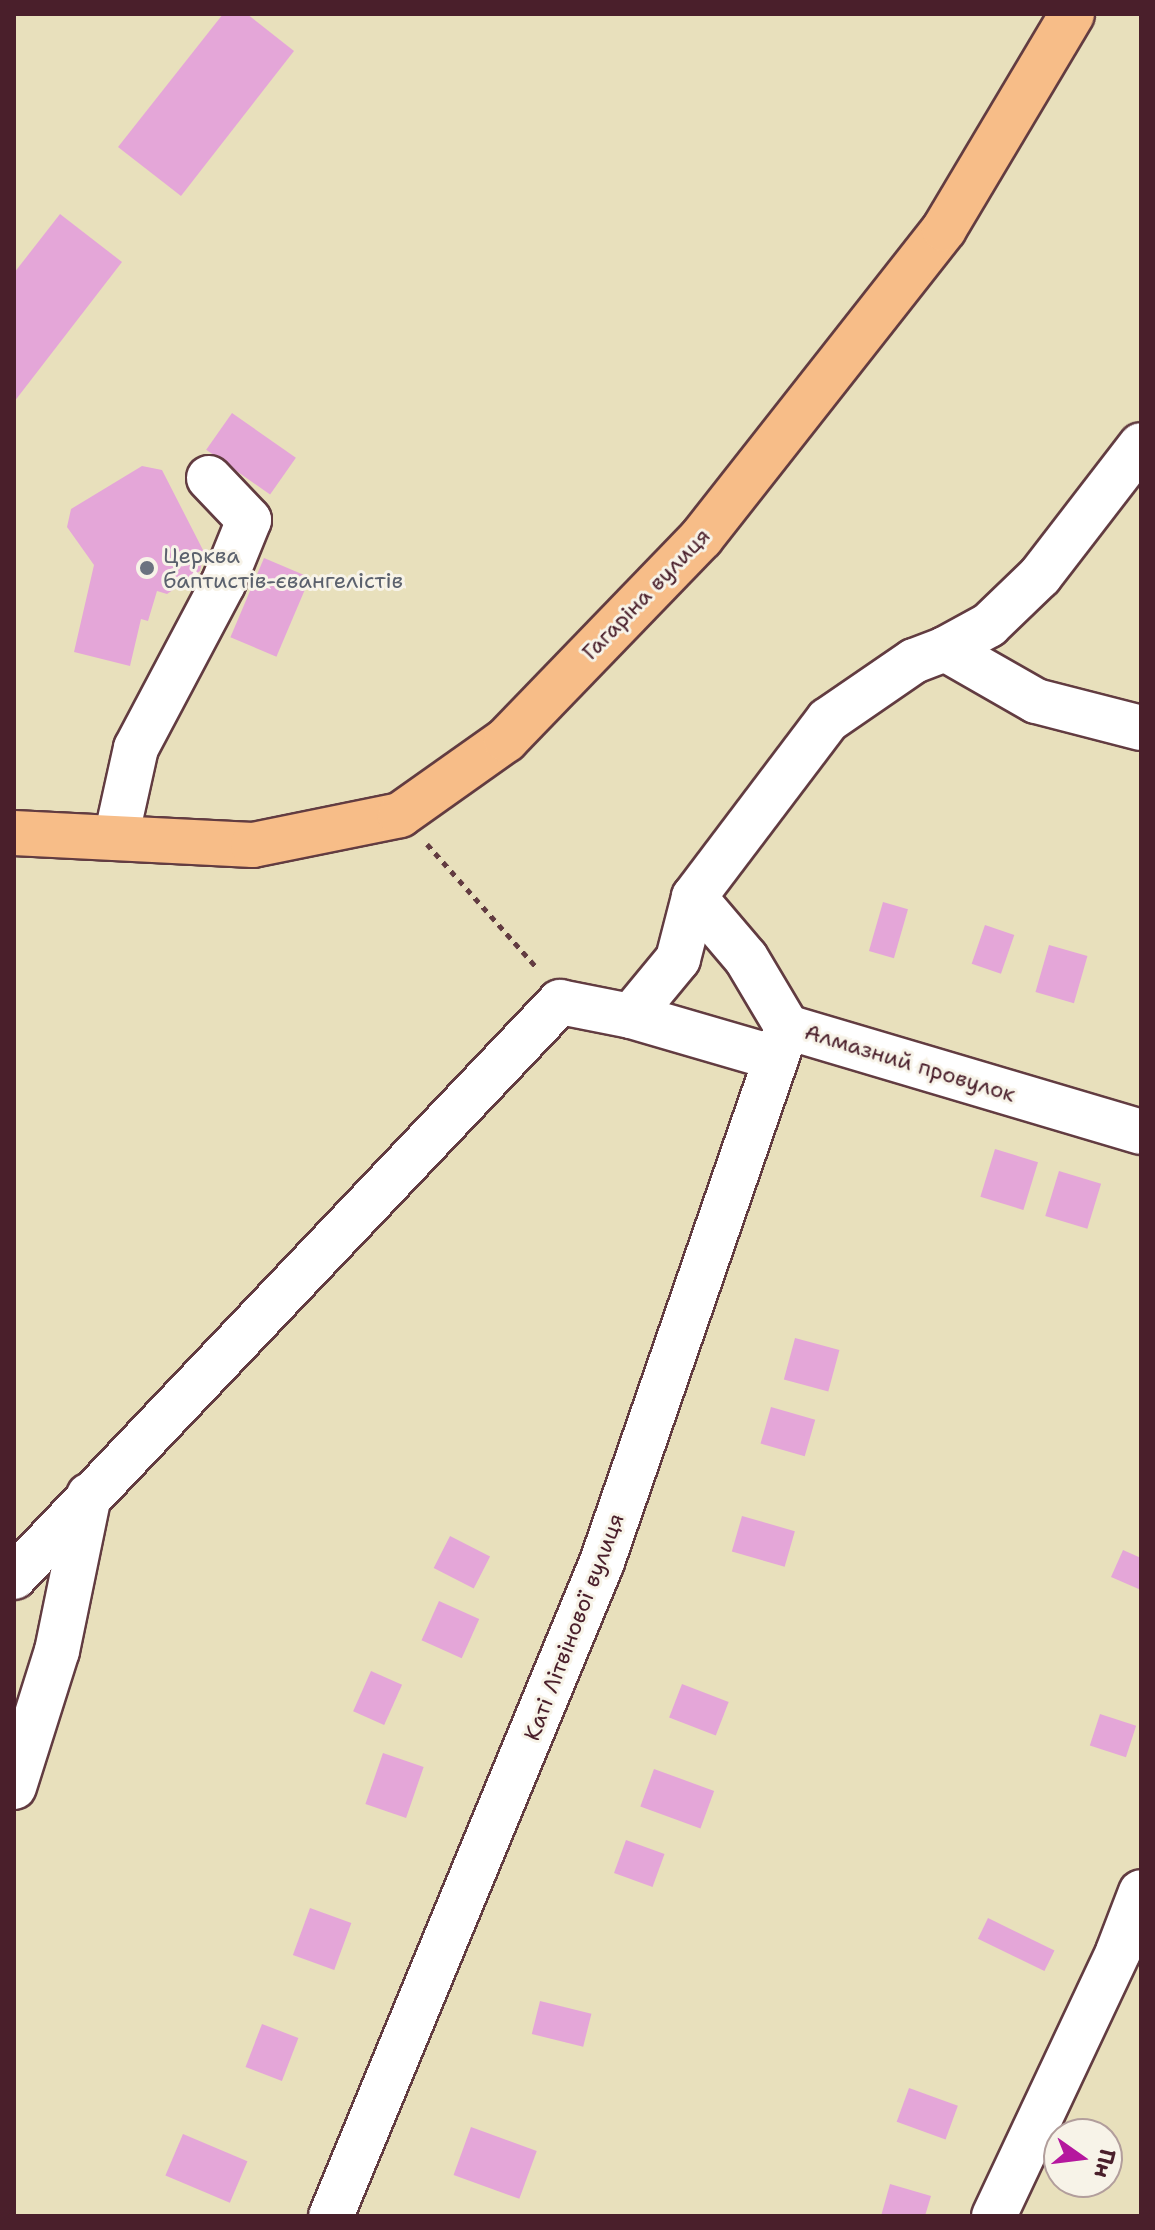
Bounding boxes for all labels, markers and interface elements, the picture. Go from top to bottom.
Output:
street label: Гагаріна вулиця [576,523,716,665]
place label: Церква баптистів-євангелістів [163,542,403,594]
marker: Церква баптистів-євангелістів [138,559,156,577]
street label: Алмазний провулок [801,1018,1019,1108]
street label: Каті Літвінової вулиця [518,1510,630,1744]
north arrow [1043,2118,1123,2198]
text: Пн [1087,2146,1122,2181]

